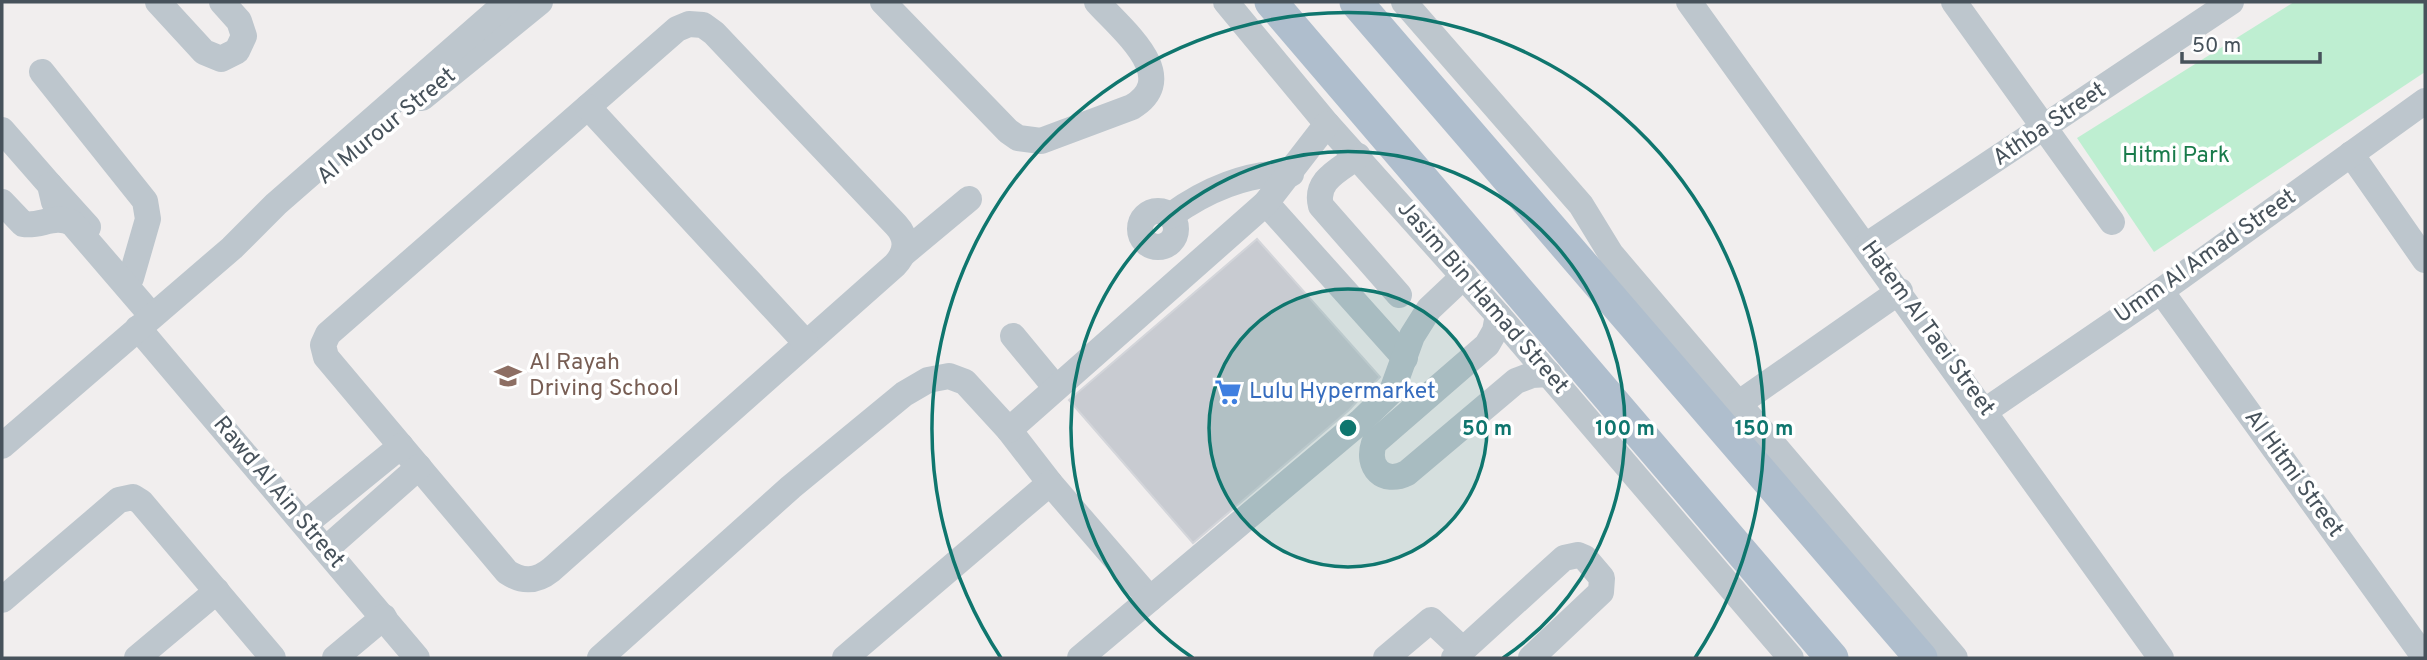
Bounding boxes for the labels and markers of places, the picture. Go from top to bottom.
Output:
place label: Al Rayah Driving School [529,349,679,404]
school or university icon: Al Rayah Driving School [493,361,523,391]
supermarket icon: Lulu Hypermarket [1213,377,1243,407]
place label: Lulu Hypermarket [1249,378,1436,407]
centre of rings [1336,416,1360,440]

